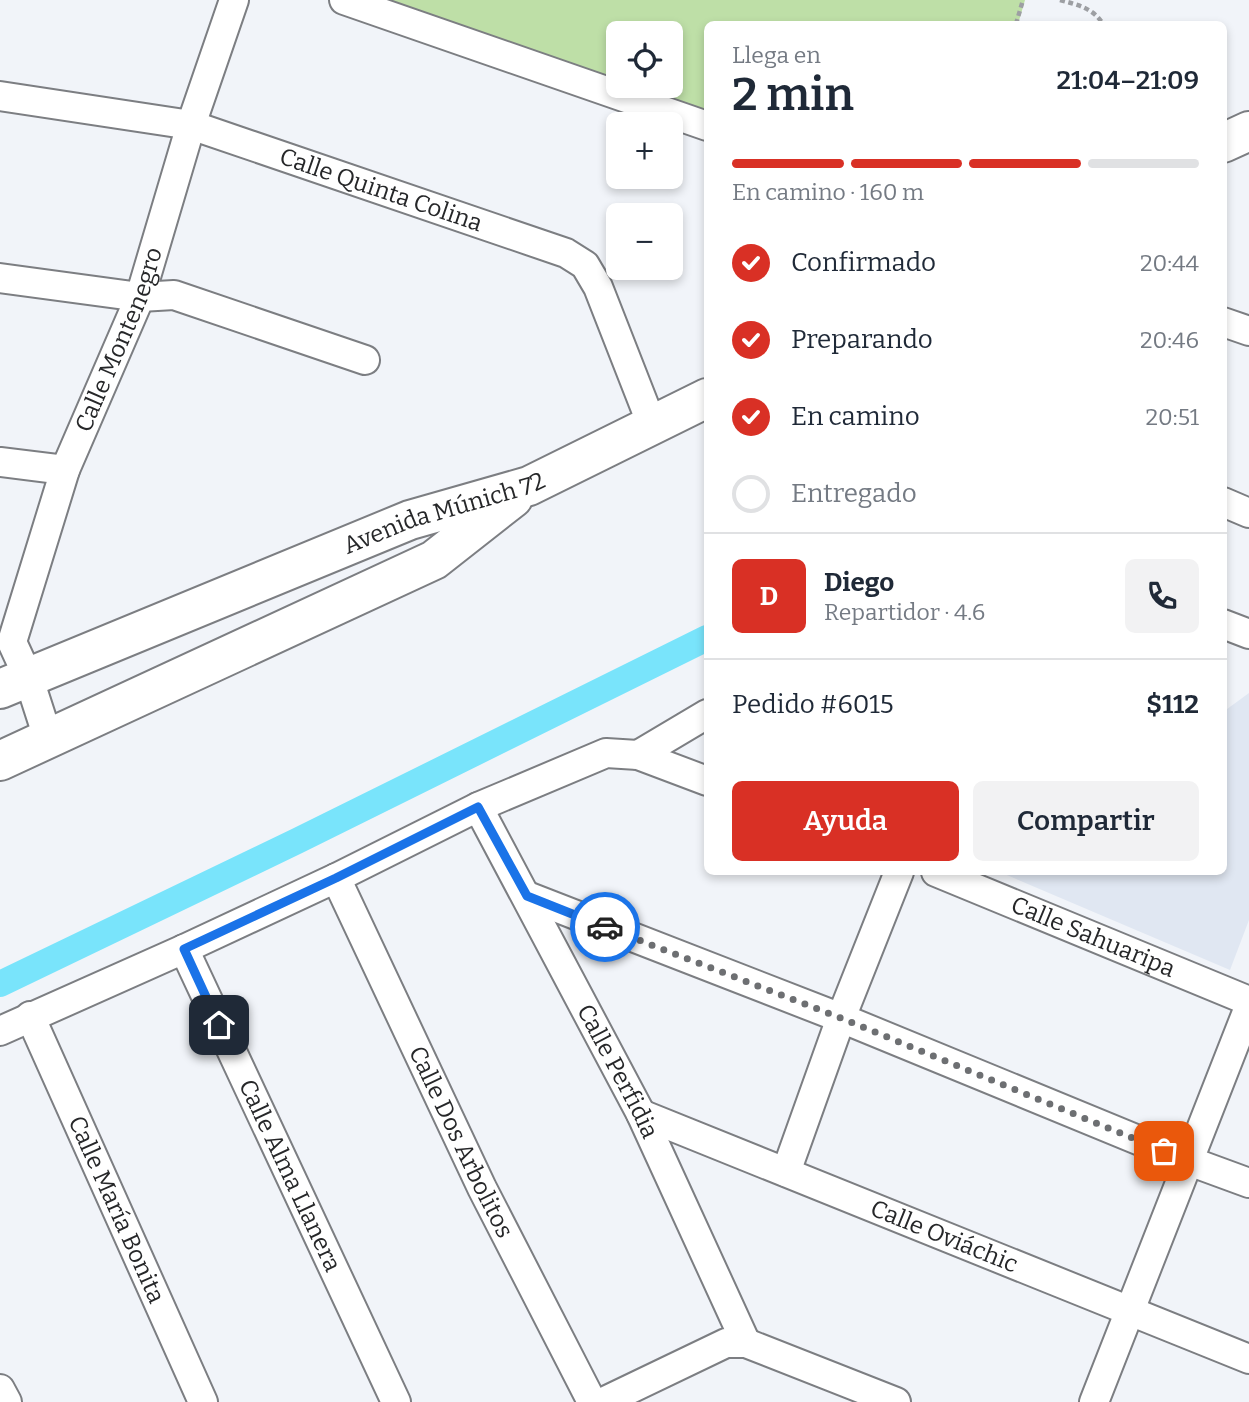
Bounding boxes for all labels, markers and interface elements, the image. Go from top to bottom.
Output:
map controls [606,21,683,280]
button: locate [606,21,683,98]
text: Llega en [732,41,821,69]
text: 21:04–21:09 [1056,65,1199,96]
text: 2 min [732,67,854,122]
button: + [606,112,683,189]
street label: Calle Quinta Colina [276,142,486,237]
text: En camino · 160 m [732,178,924,206]
button: − [606,203,683,280]
street label: Calle Montenegro [69,244,168,436]
icon: check [732,244,770,282]
text: Confirmado [791,247,936,278]
text: 20:44 [1140,249,1199,277]
icon: check [732,321,770,359]
text: Preparando [791,324,933,355]
text: 20:46 [1140,326,1199,354]
icon: check [732,398,770,436]
text: En camino [791,401,920,432]
text: 20:51 [1146,403,1199,431]
street label: Avenida Múnich 72 [339,466,550,560]
text: Entregado [791,478,917,509]
button: phone [1125,559,1199,633]
text: Diego [824,567,894,598]
text: D [760,581,778,612]
text: Repartidor · 4.6 [824,598,985,626]
text: Pedido #6015 [732,689,894,720]
text: $112 [1146,689,1199,720]
button: Ayuda [732,781,959,861]
button: Compartir [973,781,1199,861]
street label: Calle Sahuaripa [1007,891,1179,983]
courier [570,892,640,962]
icon: car [586,908,624,946]
pin [189,995,249,1055]
street label: Calle Perfidia [571,999,664,1143]
icon: home [200,1006,238,1044]
street label: Calle Dos Arbolitos [403,1042,519,1242]
street label: Calle Alma Llanera [233,1075,347,1276]
street label: Calle María Bonita [63,1112,171,1307]
pin [1134,1121,1194,1181]
icon: bag [1145,1132,1183,1170]
street label: Calle Oviáchic [867,1194,1022,1278]

